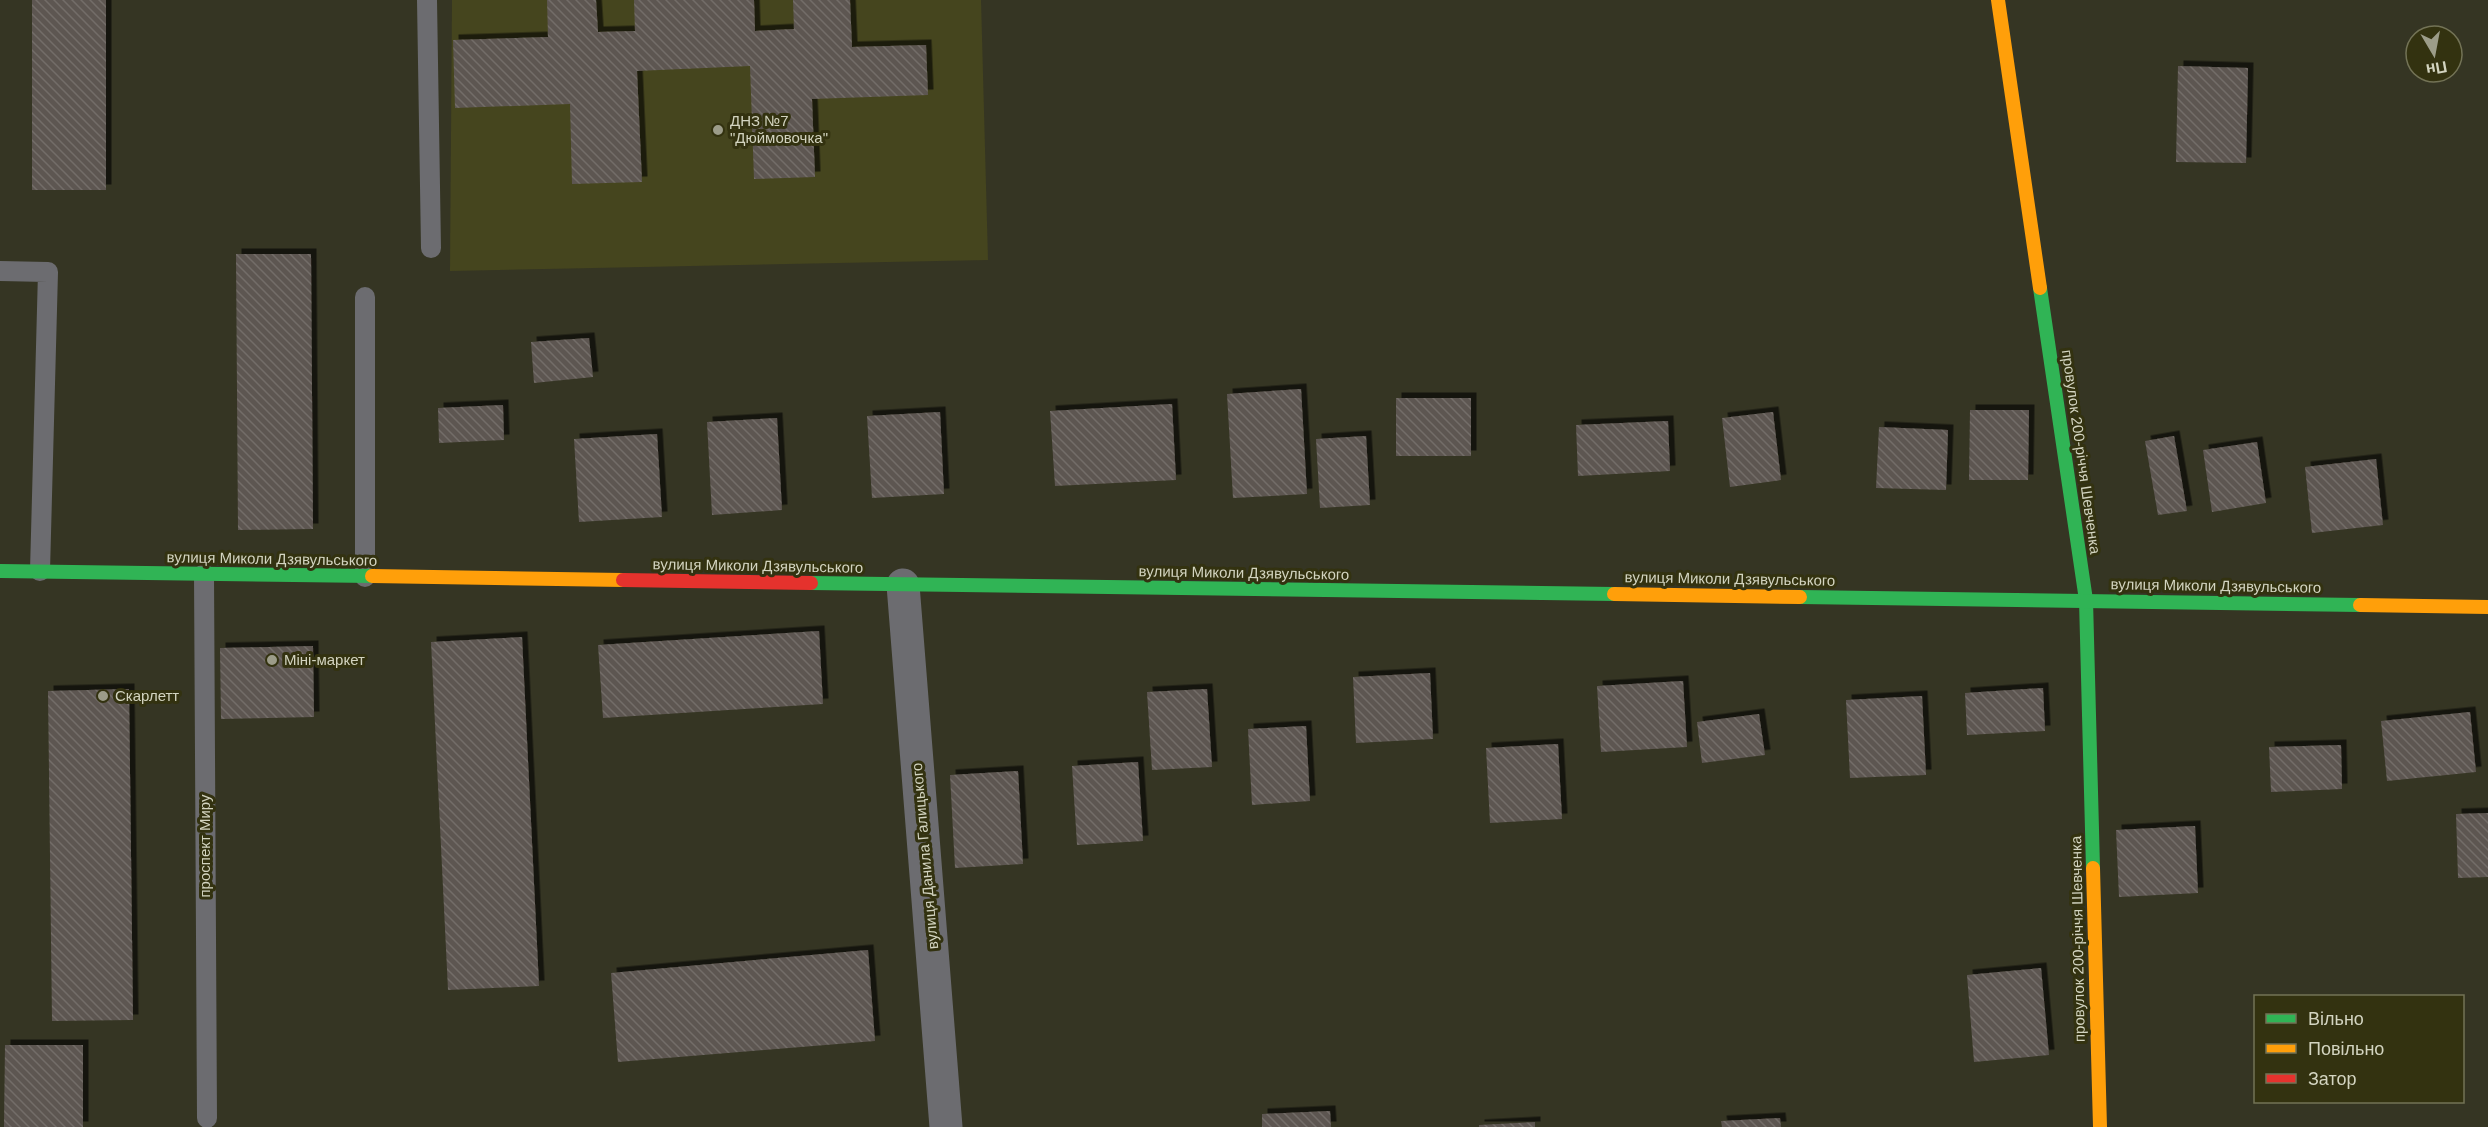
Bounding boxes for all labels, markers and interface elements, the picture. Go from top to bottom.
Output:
north arrow [2404,24,2464,84]
text: Пн [2425,58,2448,78]
place label: ДНЗ №7 "Дюймовочка" [730,112,828,146]
marker: ДНЗ №7 "Дюймовочка" [711,123,725,137]
street label: провулок 200-річчя Шевченка [2059,349,2104,556]
street label: вулиця Миколи Дзявульського [167,548,377,569]
street label: вулиця Миколи Дзявульського [653,555,863,576]
street label: вулиця Миколи Дзявульського [1139,562,1349,583]
street label: вулиця Миколи Дзявульського [1625,568,1835,589]
street label: вулиця Миколи Дзявульського [2111,575,2321,596]
place label: Міні-маркет [284,651,365,668]
marker: Міні-маркет [265,653,279,667]
place label: Скарлетт [115,687,179,704]
marker: Скарлетт [96,689,110,703]
street label: вулиця Данила Галицького [908,762,941,950]
street label: проспект Миру [196,794,213,898]
street label: провулок 200-річчя Шевченка [2067,835,2088,1042]
legend [2254,995,2464,1103]
text: Вільно [2308,1009,2364,1029]
text: Повільно [2308,1039,2384,1059]
text: Затор [2308,1069,2357,1089]

